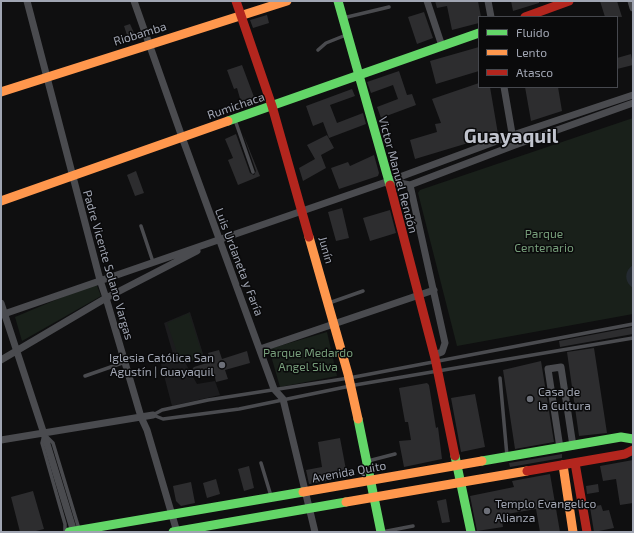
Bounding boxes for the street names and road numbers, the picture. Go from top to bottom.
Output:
street label: Riobamba [112,19,168,49]
street label: Rumichaca [205,89,267,123]
street label: Victor Manuel Rendón [376,115,420,235]
street label: Padre Vicente Solano Vargas [80,188,136,342]
street label: Luis Urdaneta y Faría [212,206,266,318]
street label: Junín [315,235,337,265]
street label: Avenida Quito [311,458,387,486]

